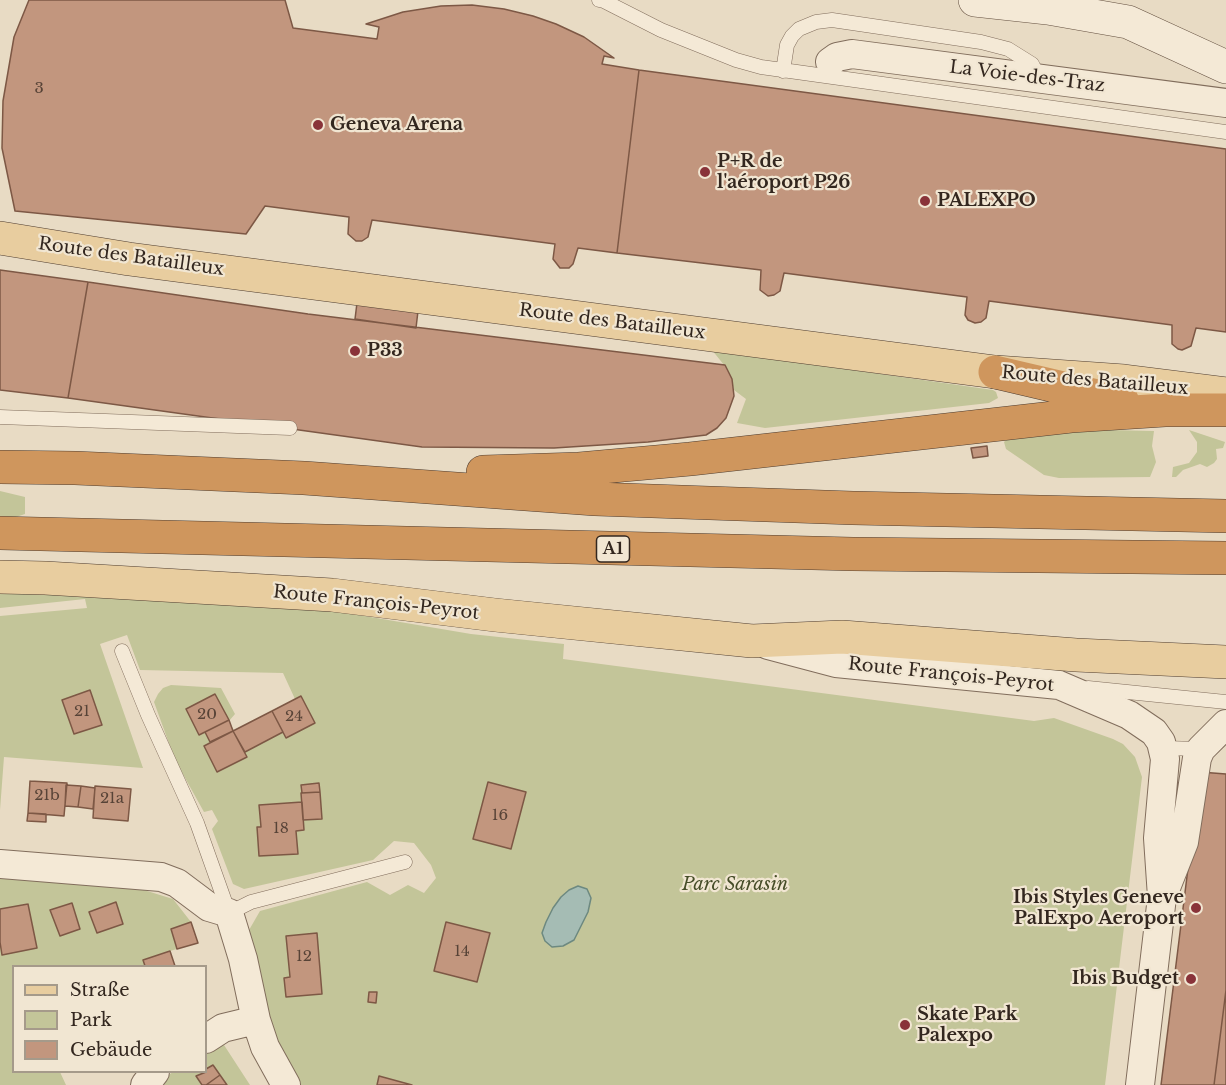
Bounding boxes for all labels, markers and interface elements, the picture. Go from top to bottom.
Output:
street label: La Voie-des-Traz [948,57,1106,97]
house number: 3 [34,80,44,98]
place label: Geneva Arena [330,114,463,136]
marker: Geneva Arena [311,118,325,132]
place label: P+R de l'aéroport P26 [717,151,850,194]
marker: P+R de l'aéroport P26 [698,165,712,179]
place label: PALEXPO [937,190,1036,212]
marker: PALEXPO [918,194,932,208]
street label: Route des Batailleux [37,233,225,281]
street label: Route des Batailleux [518,300,706,344]
place label: P33 [367,340,403,362]
marker: P33 [348,344,362,358]
street label: Route des Batailleux [1001,362,1189,400]
road number: A1 [596,536,630,562]
street label: Route François-Peyrot [272,581,480,625]
street label: Route François-Peyrot [847,653,1055,697]
house number: 21 [74,703,90,721]
house number: 20 [197,706,217,724]
house number: 24 [285,708,303,726]
house number: 21b [34,787,60,805]
house number: 21a [100,790,124,808]
house number: 16 [492,807,508,825]
house number: 18 [273,820,289,838]
park label: Parc Sarasin [682,874,788,896]
place label: Ibis Styles Geneve PalExpo Aeroport [1013,887,1184,930]
marker: Ibis Styles Geneve PalExpo Aeroport [1189,901,1203,915]
house number: 14 [454,943,470,961]
house number: 12 [296,948,312,966]
legend [12,965,207,1073]
place label: Ibis Budget [1072,968,1179,990]
marker: Ibis Budget [1184,972,1198,986]
text: Straße [70,979,130,1001]
place label: Skate Park Palexpo [917,1004,1017,1046]
text: Park [70,1009,112,1031]
marker: Skate Park Palexpo [898,1018,912,1032]
text: Gebäude [70,1039,152,1061]

